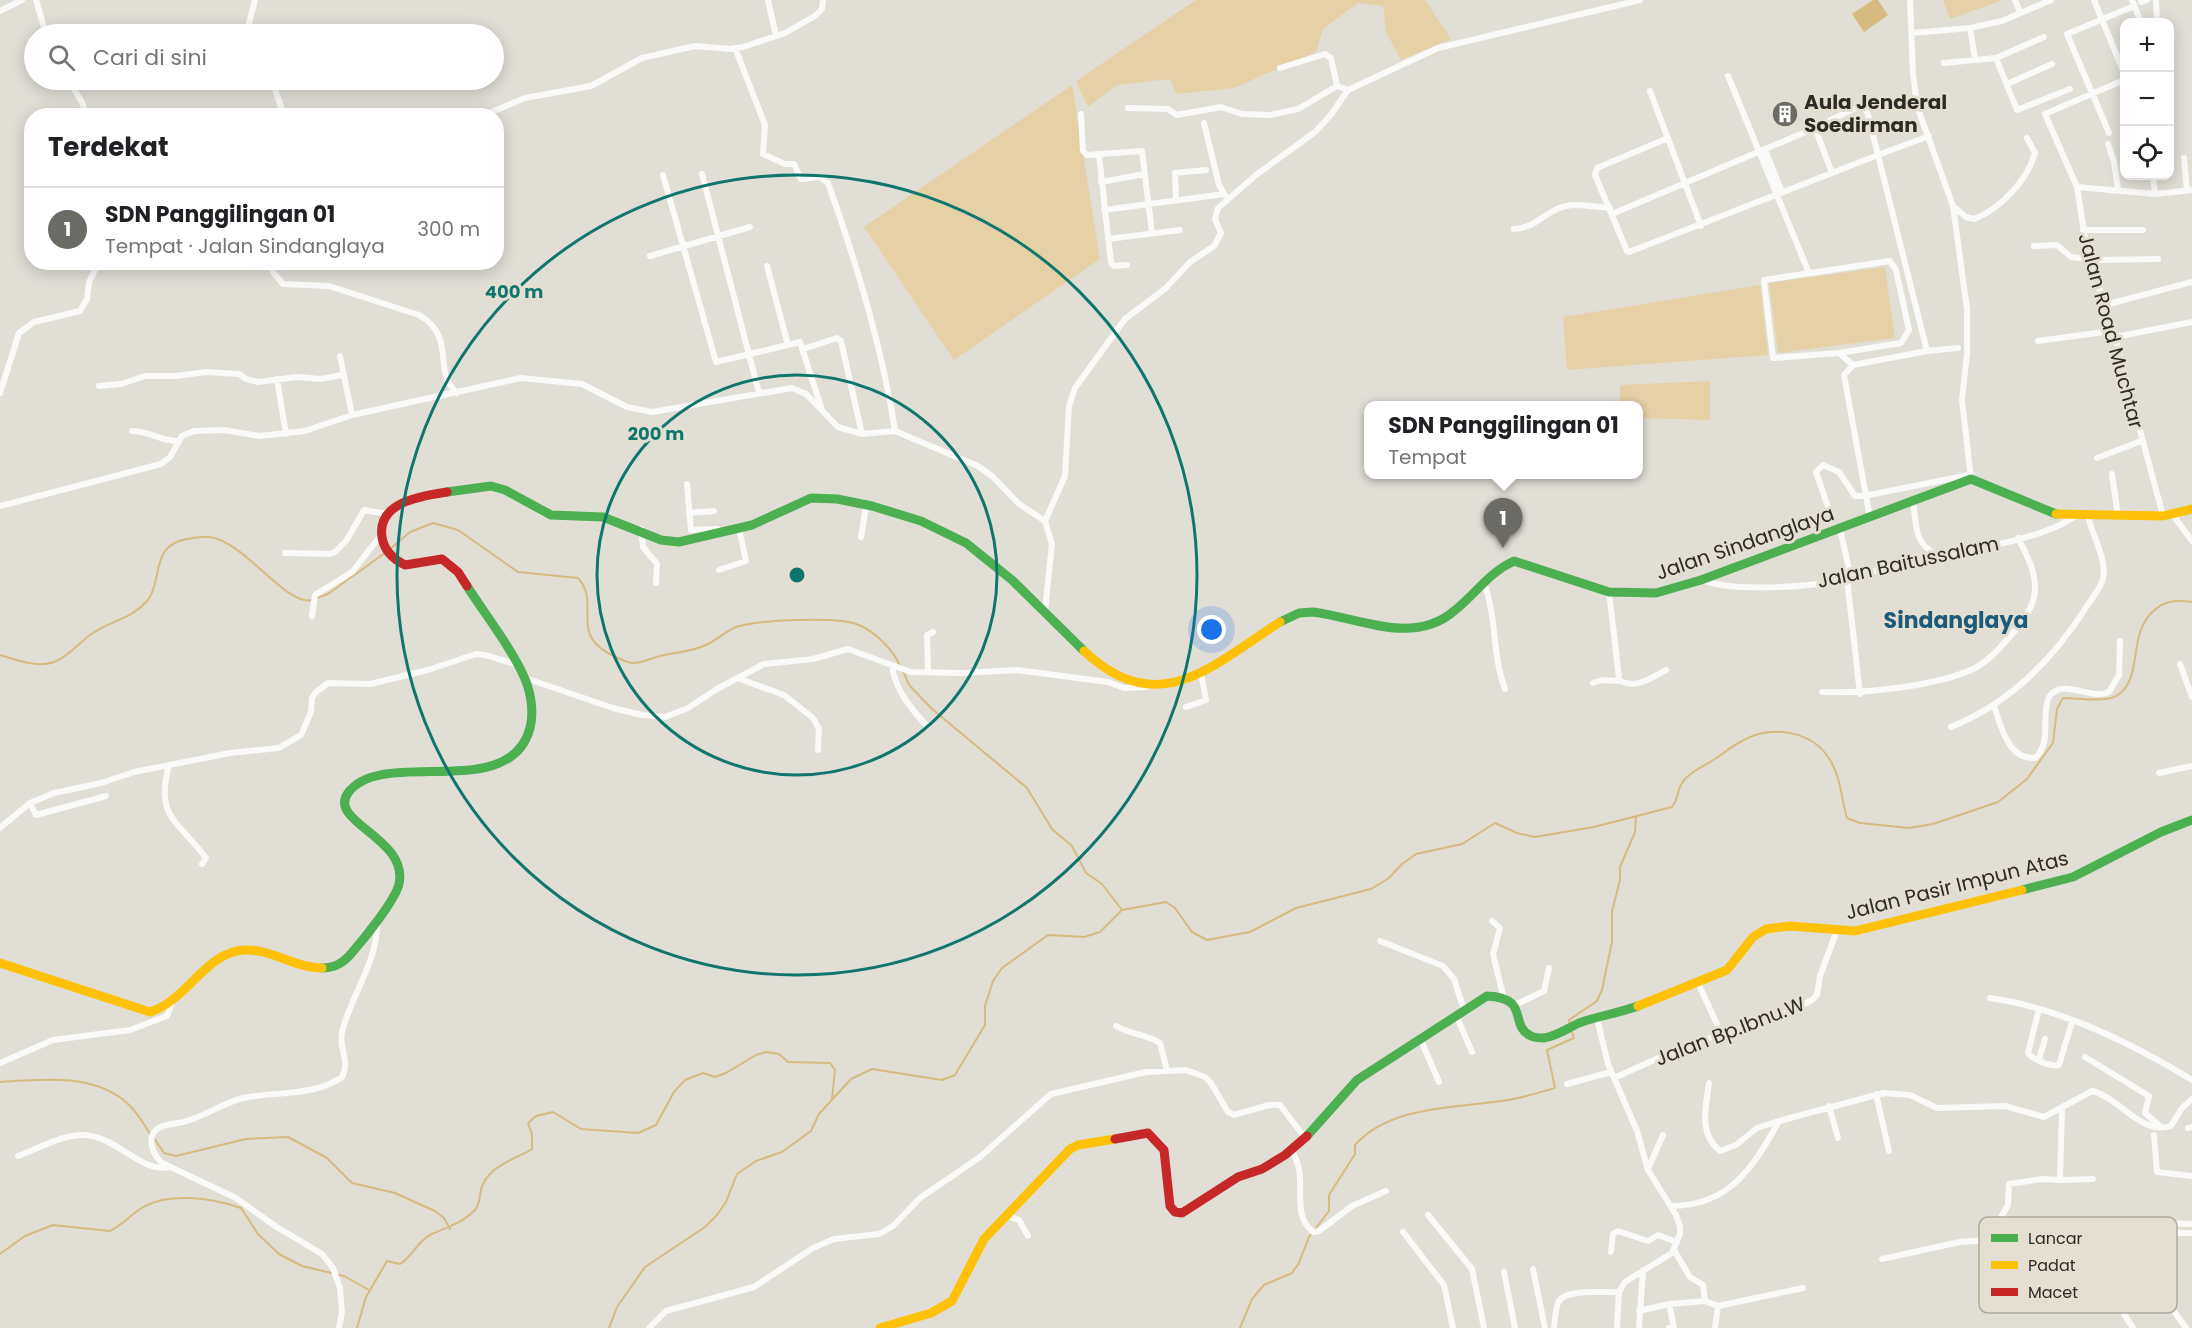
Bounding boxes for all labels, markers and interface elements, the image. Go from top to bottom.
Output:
map controls [2120,18,2174,180]
button: + [2120,18,2174,72]
search box [24,24,504,90]
icon: search [45,41,78,74]
text: Cari di sini [93,42,207,73]
button: − [2120,72,2174,126]
place label: Aula Jenderal Soedirman [1804,88,1947,139]
building icon: Aula Jenderal Soedirman [1770,99,1800,129]
button: locate [2120,126,2174,180]
text: Terdekat [48,129,168,165]
text: SDN Panggilingan 01 [105,199,335,230]
text: 1 [64,215,71,243]
text: 300 m [417,215,480,243]
street label: Jalan Road Muchtar [2071,230,2151,432]
text: Tempat · Jalan Sindanglaya [105,232,385,260]
text: 400 m [485,279,543,304]
popup [1364,401,1643,479]
text: SDN Panggilingan 01 [1388,410,1619,441]
text: 200 m [628,421,684,446]
text: Tempat [1388,443,1466,471]
pin: 1 [1484,498,1522,548]
street label: Jalan Sindanglaya [1652,499,1838,587]
street label: Jalan Baitussalam [1815,529,2001,595]
centre of rings [787,565,807,585]
district label: Sindanglaya [1884,605,2028,636]
your location [1197,615,1226,644]
street label: Jalan Pasir Impun Atas [1843,844,2071,926]
street label: Jalan Bp.Ibnu.W [1651,989,1809,1072]
legend [1979,1217,2177,1313]
text: Lancar [2028,1227,2082,1250]
text: Padat [2028,1254,2076,1277]
text: Macet [2028,1281,2078,1304]

